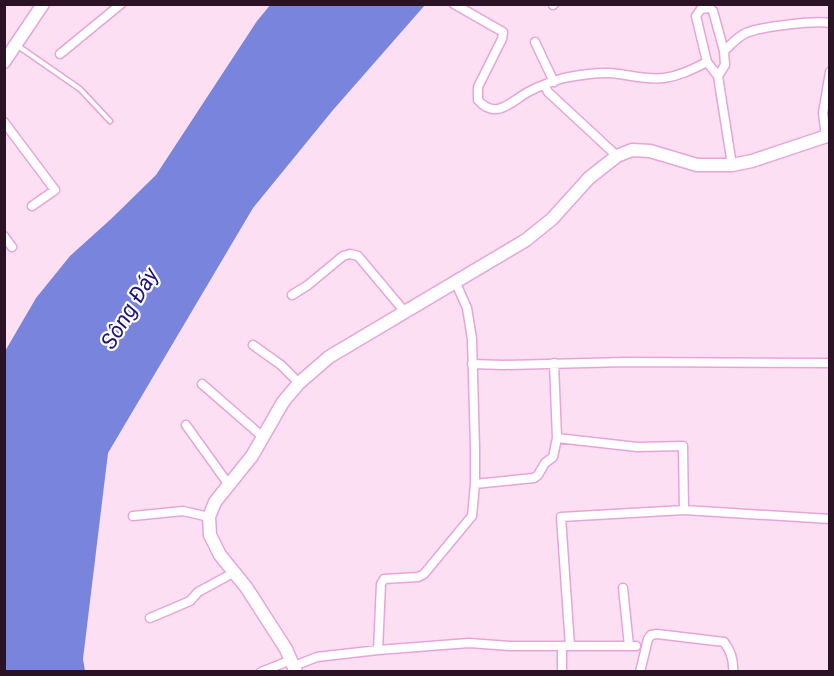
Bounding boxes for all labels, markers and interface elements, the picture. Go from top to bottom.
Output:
water label: Sông Đáy [96,263,164,353]

